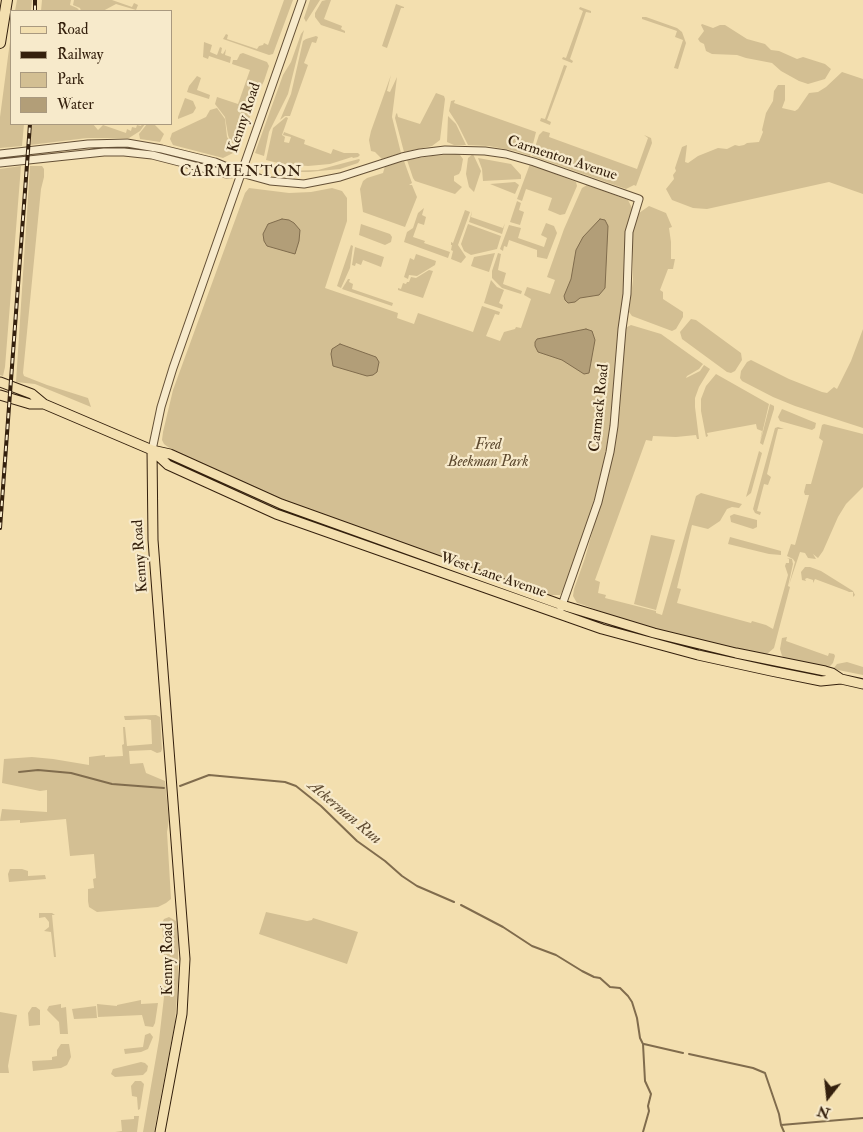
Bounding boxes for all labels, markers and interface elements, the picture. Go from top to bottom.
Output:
legend [10,10,172,125]
text: Road [57,20,88,39]
text: Railway [57,45,103,64]
text: Park [57,70,84,89]
street label: Kenny Road [225,81,265,155]
text: Water [57,95,94,114]
street label: Carmenton Avenue [505,133,619,185]
district label: CARMENTON [179,163,303,183]
street label: Carmack Road [586,363,614,453]
park label: Fred Beekman Park [448,437,528,472]
street label: Kenny Road [129,519,153,593]
street label: West Lane Avenue [438,549,548,603]
water label: Ackerman Run [303,777,385,849]
street label: Kenny Road [160,923,178,995]
north arrow [803,1072,853,1122]
text: N [815,1102,832,1122]

